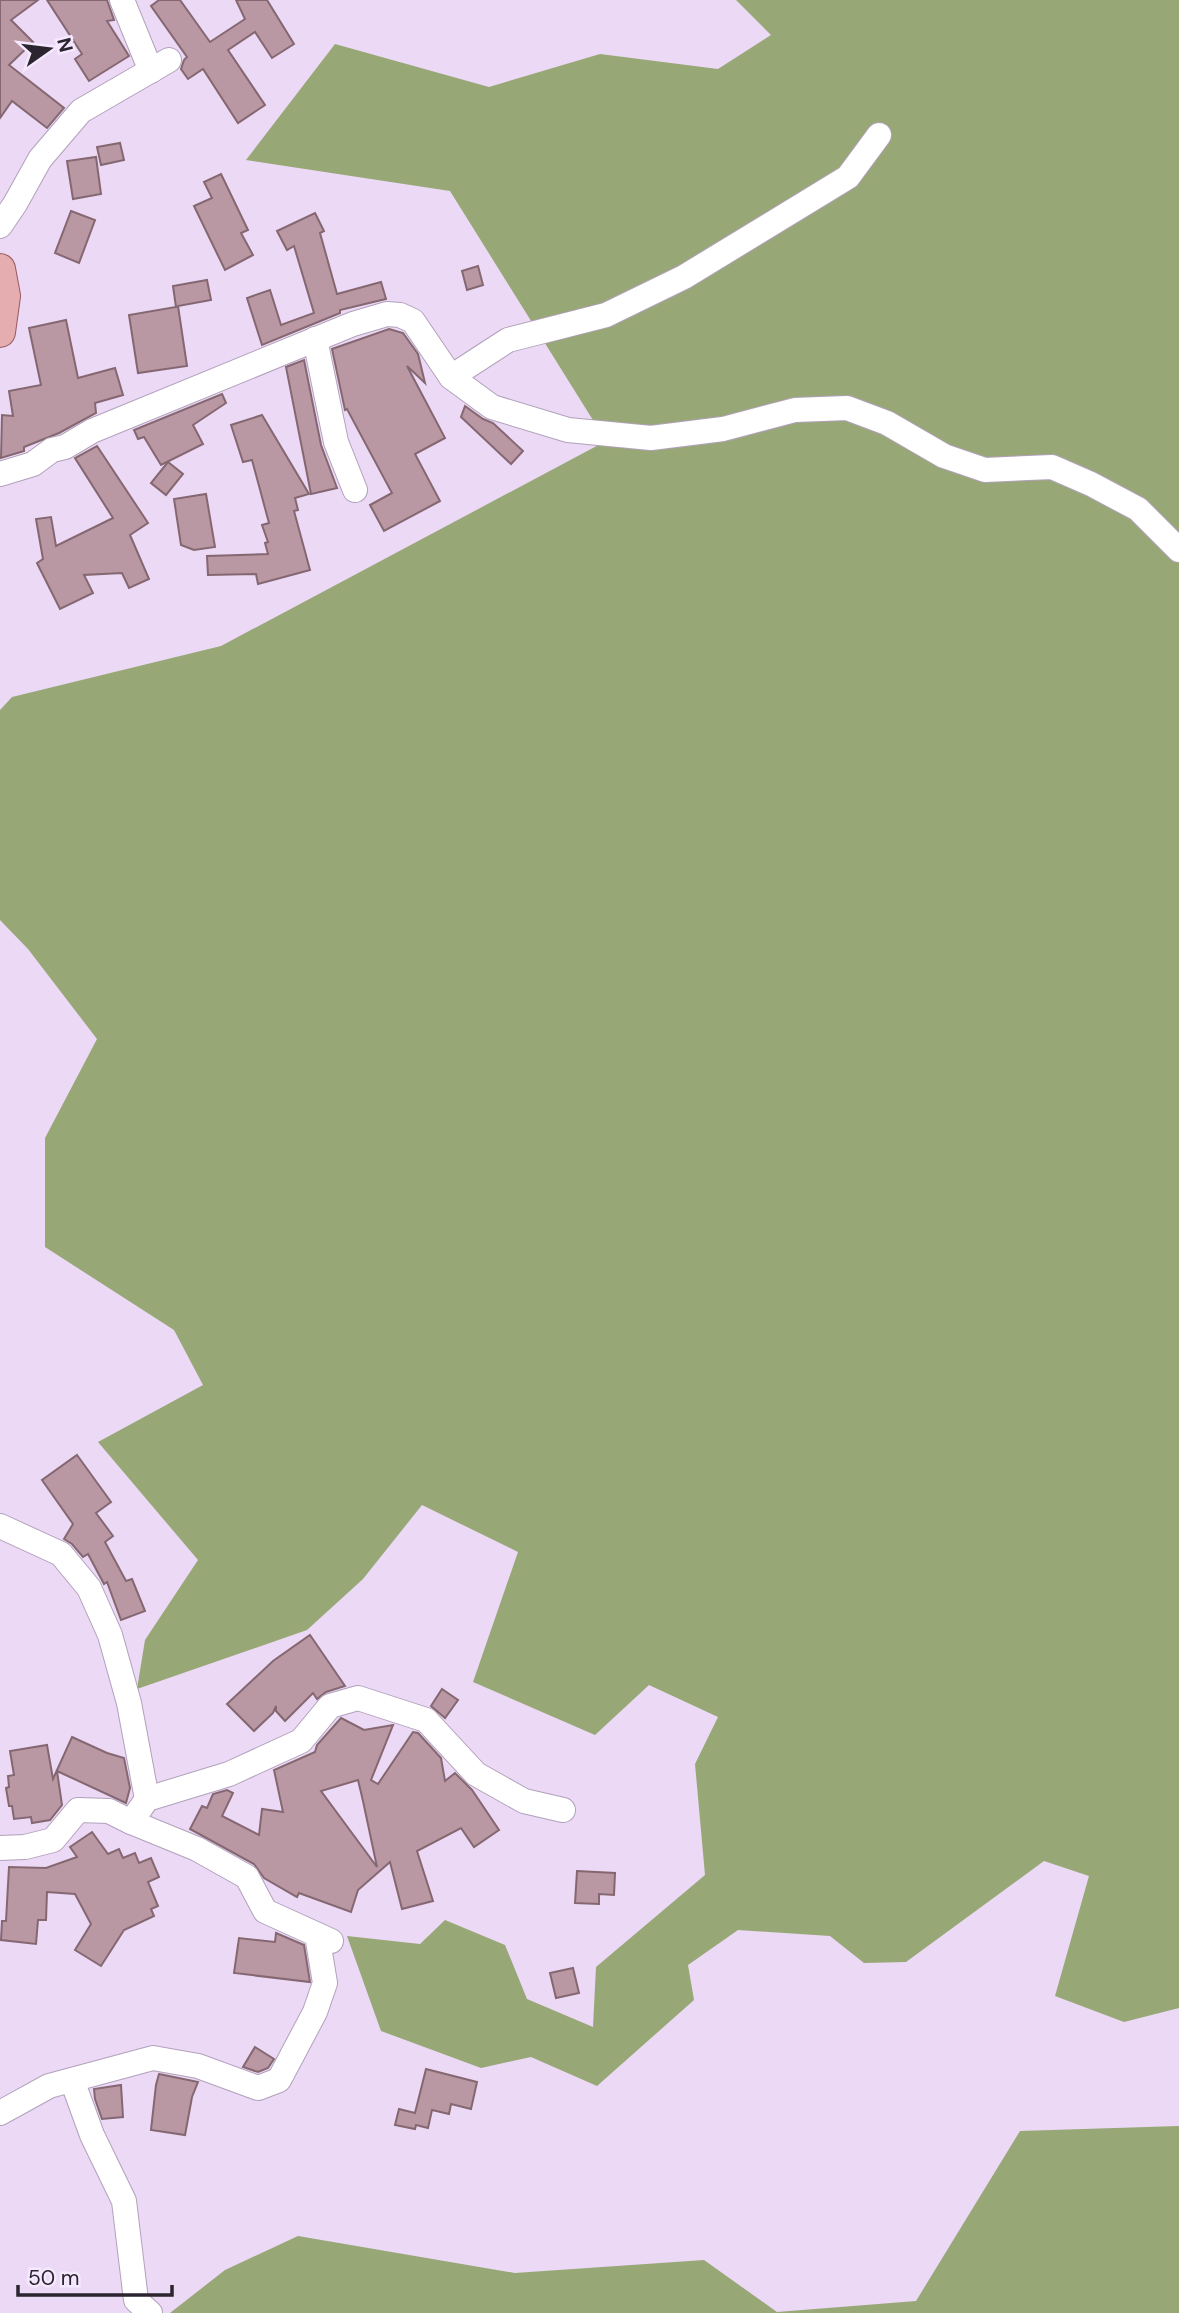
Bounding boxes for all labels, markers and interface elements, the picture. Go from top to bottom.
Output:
north arrow [14,14,84,84]
text: N [51,35,79,55]
scale bar [18,2254,172,2298]
text: 50 m [28,2264,79,2292]

